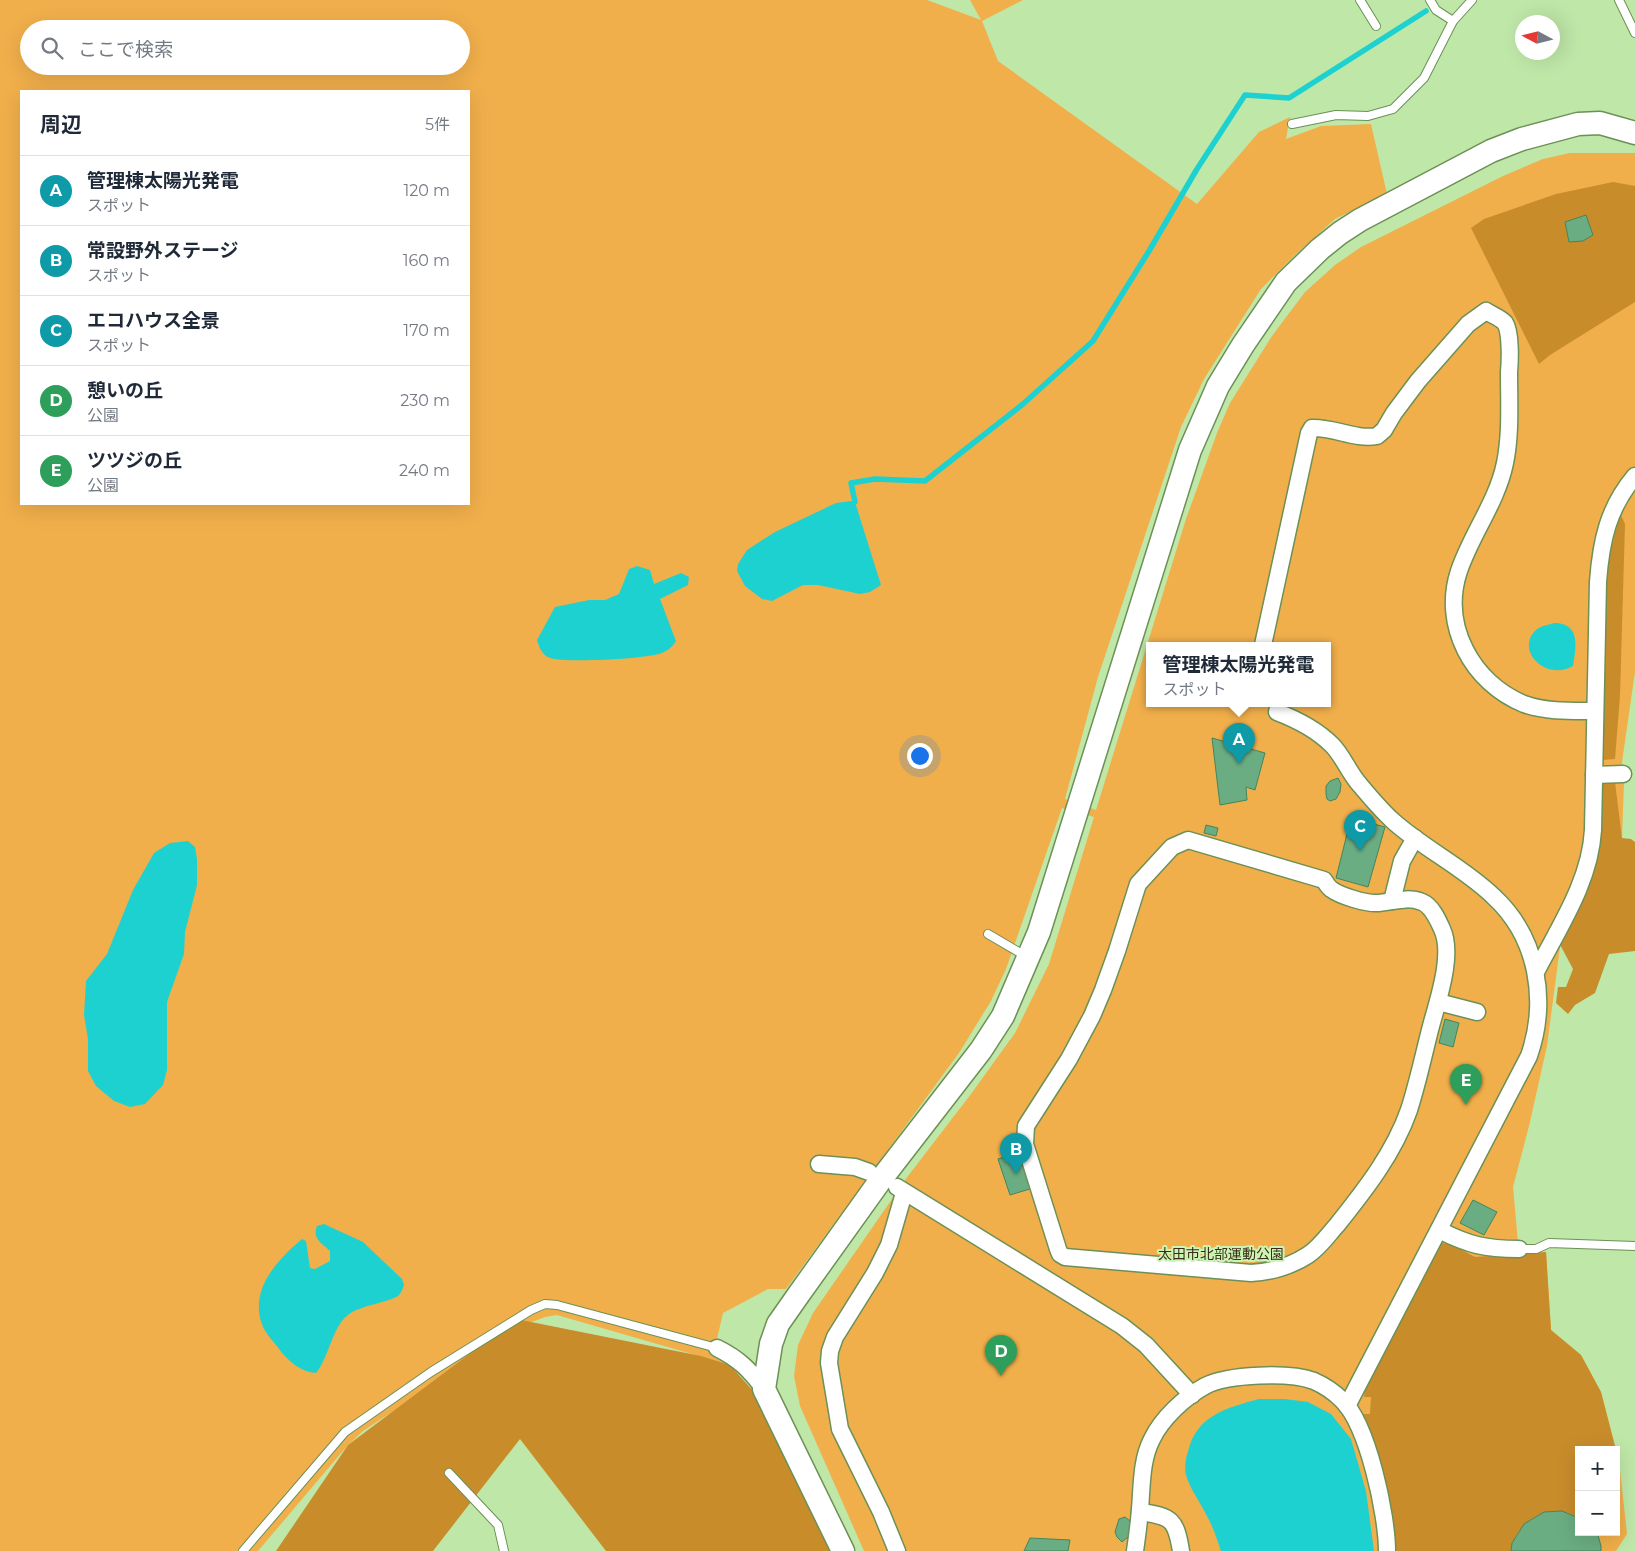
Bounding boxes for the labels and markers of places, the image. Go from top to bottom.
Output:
pin: A [1223,723,1255,764]
pin: C [1344,810,1376,851]
pin: E [1450,1064,1482,1105]
pin: B [1000,1133,1032,1174]
pin: D [985,1335,1017,1376]

